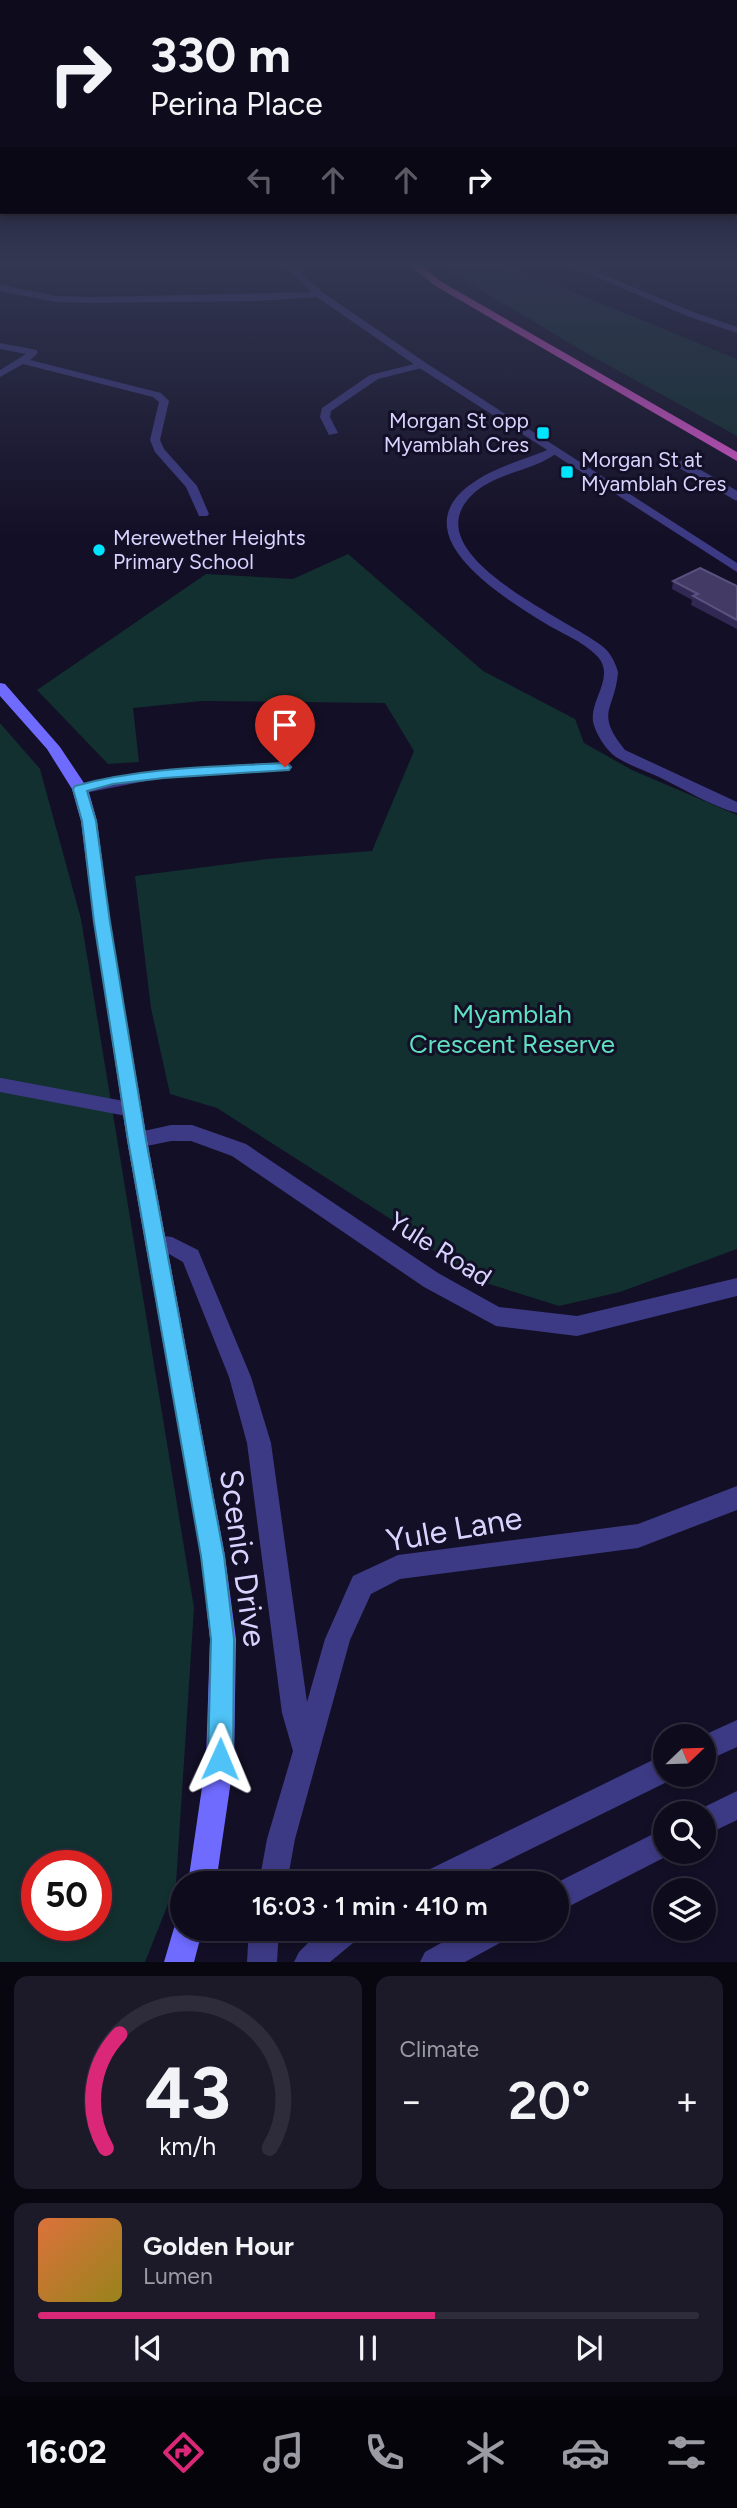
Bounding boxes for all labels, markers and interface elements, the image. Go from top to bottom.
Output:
text: 330 m [150,25,291,84]
icon: right [35,28,126,119]
text: Perina Place [150,85,323,123]
icon: left [241,161,279,199]
icon: ahead [314,161,352,199]
icon: ahead [387,161,425,199]
icon: right [460,161,498,199]
place label: Morgan St opp Myamblah Cres [384,408,529,457]
marker: Morgan St opp Myamblah Cres [535,425,551,441]
place label: Morgan St at Myamblah Cres [581,447,726,496]
marker: Morgan St at Myamblah Cres [559,464,575,480]
place label: Merewether Heights Primary School [113,525,306,574]
marker: Merewether Heights Primary School [91,542,107,558]
pin [255,695,315,767]
icon: arrive [266,706,304,744]
park label: Myamblah Crescent Reserve [409,998,615,1060]
street label: Yule Road [382,1205,498,1293]
street label: Scenic Drive [212,1467,274,1649]
street label: Yule Lane [383,1498,525,1560]
position arrow [183,1722,257,1796]
north arrow [653,1724,716,1787]
map controls [653,1724,716,1941]
button: search [653,1801,716,1864]
speed limit sign: 50 [21,1850,112,1941]
button: layers [653,1878,716,1941]
text: 16:03 · 1 min · 410 m [251,1890,488,1922]
text: Climate [400,2035,479,2063]
text: 43 [144,2050,231,2137]
text: 20° [508,2070,591,2132]
text: − [400,2078,423,2124]
text: + [675,2078,699,2124]
text: km/h [159,2131,216,2161]
text: Golden Hour [143,2230,294,2262]
text: Lumen [143,2262,213,2290]
icon: previous [129,2329,167,2367]
icon: pause [349,2329,387,2367]
icon: next [570,2329,608,2367]
icon: directions [159,2428,208,2477]
icon: music [259,2428,308,2477]
icon: phone [360,2428,409,2477]
icon: climate [461,2428,510,2477]
icon: car [561,2428,610,2477]
icon: filters [662,2428,711,2477]
text: 16:02 [26,2433,107,2471]

